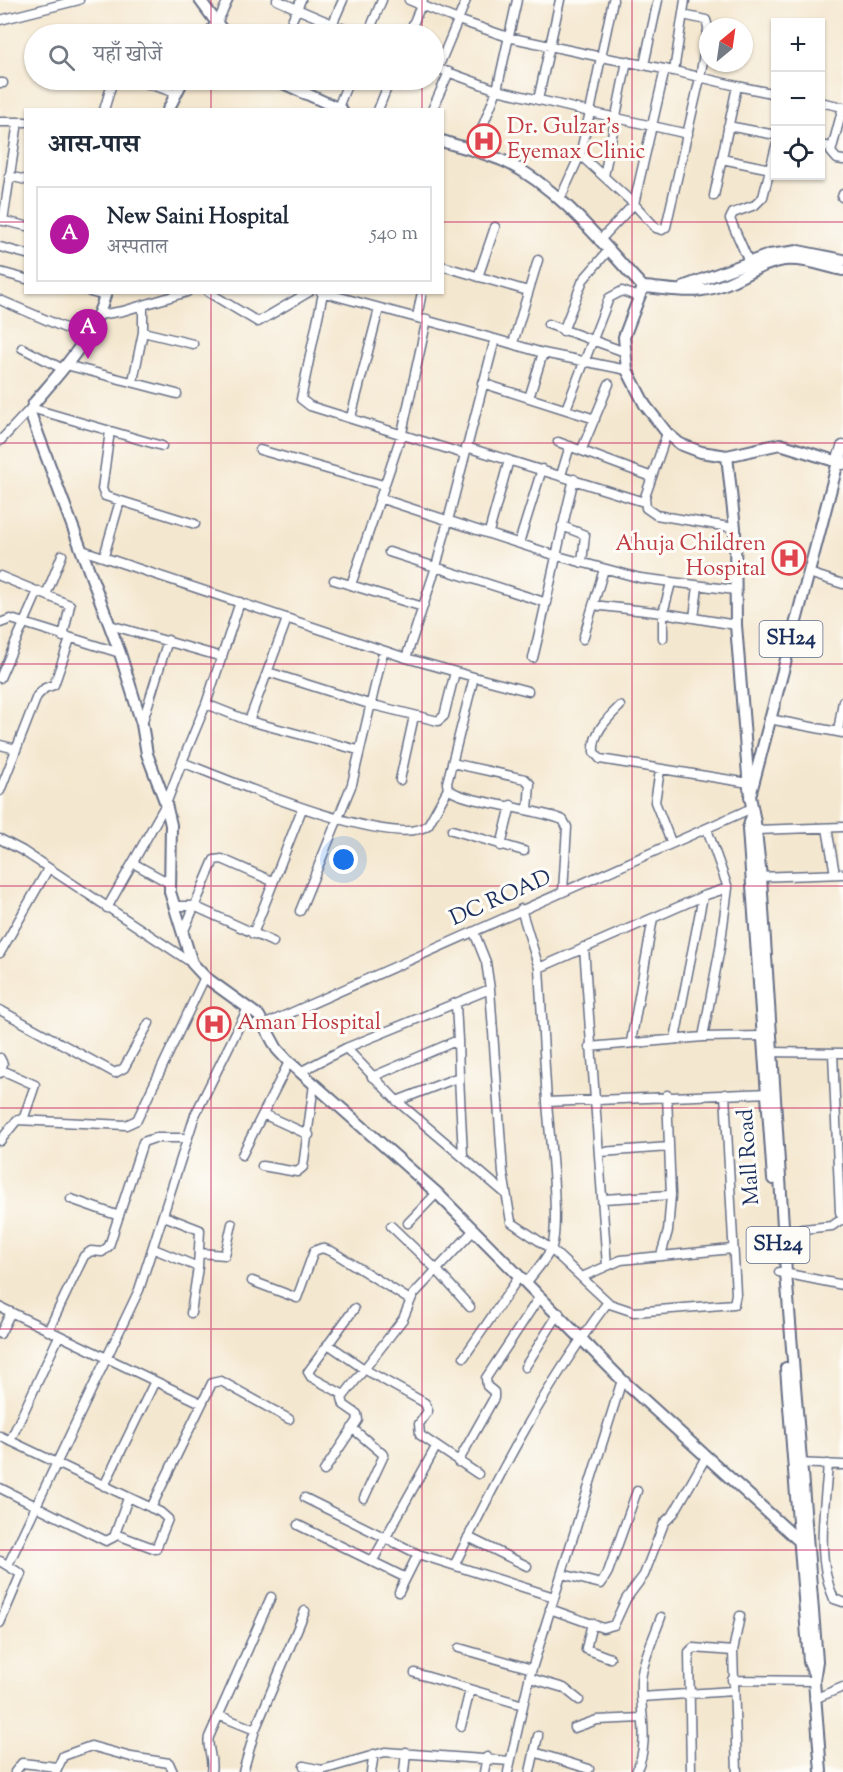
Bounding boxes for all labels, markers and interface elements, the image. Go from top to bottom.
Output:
north arrow [699,18,753,72]
map controls [771,18,825,180]
button: + [771,18,825,72]
search box [24,24,444,90]
text: यहाँ खोजें [93,40,162,72]
icon: search [45,41,78,74]
button: − [771,72,825,126]
place label: Dr. Gulzar's Eyemax Clinic [507,112,645,169]
hospital icon: Dr. Gulzar's Eyemax Clinic [466,123,502,159]
button: locate [771,126,825,180]
text: आस-पास [48,127,140,164]
text: New Saini Hospital [107,202,289,234]
text: A [61,220,78,249]
text: 540 m [370,220,418,249]
text: अस्पताल [107,234,168,263]
pin: A [68,310,107,359]
place label: Ahuja Children Hospital [615,529,766,586]
hospital icon: Ahuja Children Hospital [771,540,807,576]
road number: SH24 [760,621,822,657]
your location [329,845,358,874]
street label: DC ROAD [445,862,557,936]
hospital icon: Aman Hospital [196,1006,232,1042]
place label: Aman Hospital [237,1008,381,1040]
street label: Mall Road [731,1108,769,1206]
road number: SH24 [746,1227,810,1263]

